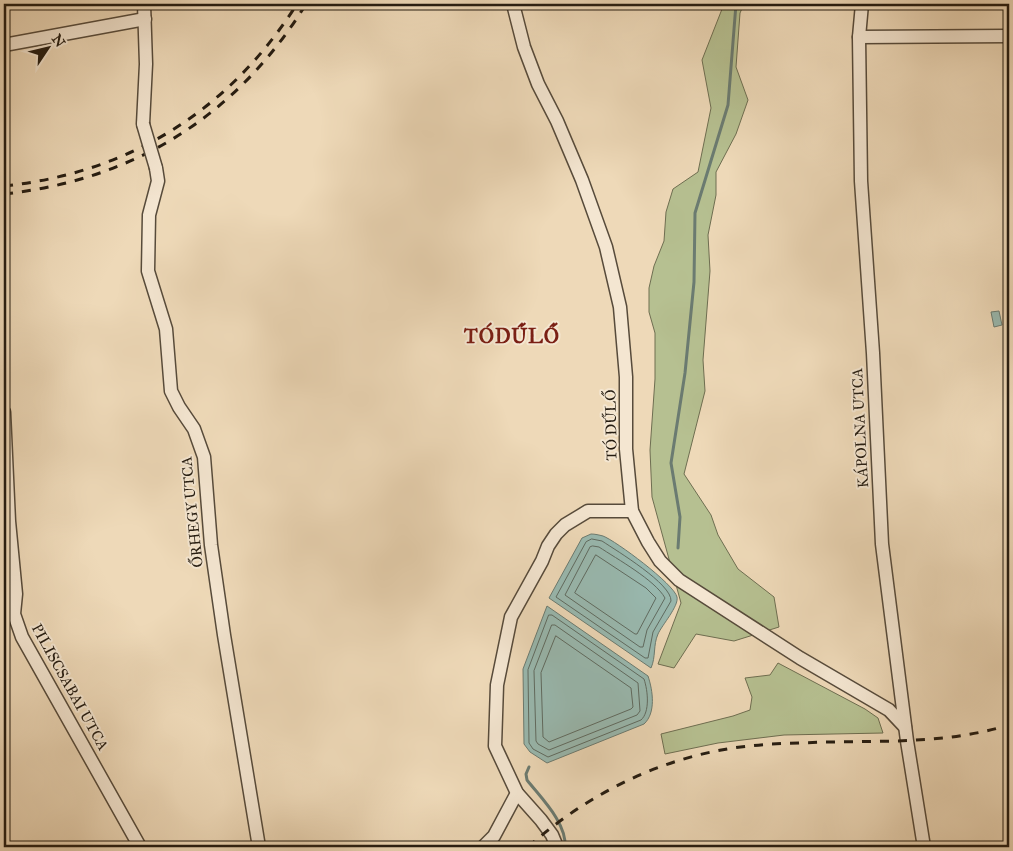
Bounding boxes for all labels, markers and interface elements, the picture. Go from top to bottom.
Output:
north arrow [22,22,72,72]
text: N [48,31,69,51]
district label: TÓDŰLŐ [463,322,560,348]
street label: KÁPOLNA UTCA [847,368,872,488]
street label: TÓ DŰLŐ [600,389,621,461]
street label: ŐRHEGY UTCA [176,455,207,569]
street label: PILISCSABAI UTCA [28,620,112,754]

